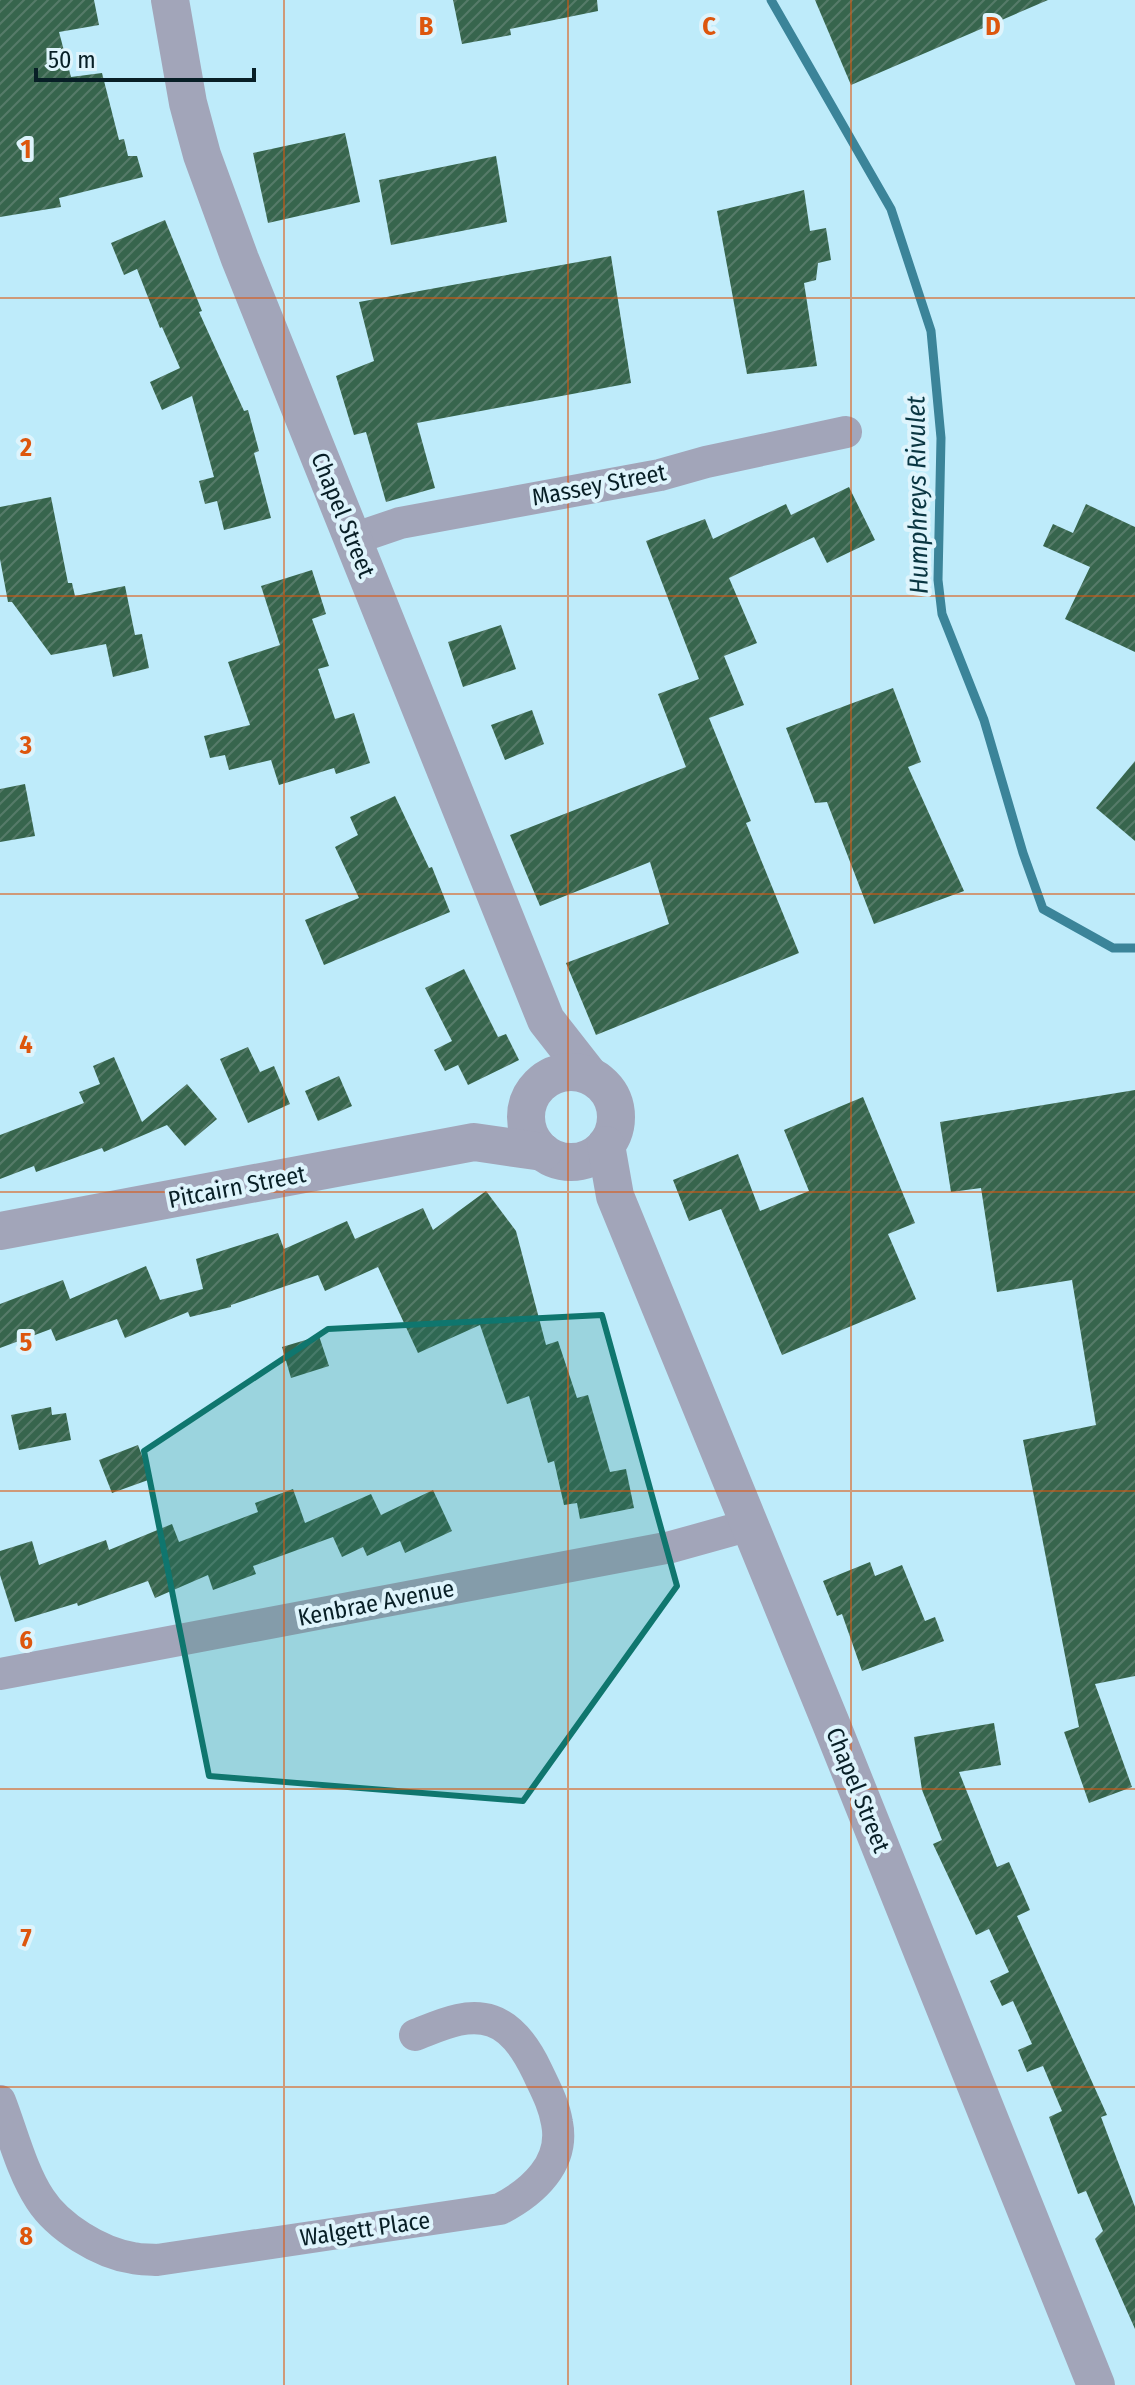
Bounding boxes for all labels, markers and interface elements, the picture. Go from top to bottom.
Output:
text: B [419,11,434,42]
text: C [702,11,716,42]
text: D [985,11,1001,42]
scale bar [36,32,254,82]
text: 50 m [48,46,96,74]
text: 1 [21,134,32,165]
water label: Humphreys Rivulet [900,395,935,594]
text: 2 [19,432,32,463]
street label: Chapel Street [305,449,381,582]
street label: Massey Street [530,458,669,512]
text: 3 [19,730,32,761]
text: 4 [19,1029,33,1060]
street label: Pitcairn Street [166,1160,308,1214]
text: 5 [20,1327,33,1358]
street label: Kenbrae Avenue [295,1574,457,1632]
text: 6 [19,1625,33,1656]
street label: Chapel Street [820,1724,896,1857]
text: 7 [20,1923,32,1954]
street label: Walgett Place [298,2206,432,2252]
text: 8 [19,2221,33,2252]

